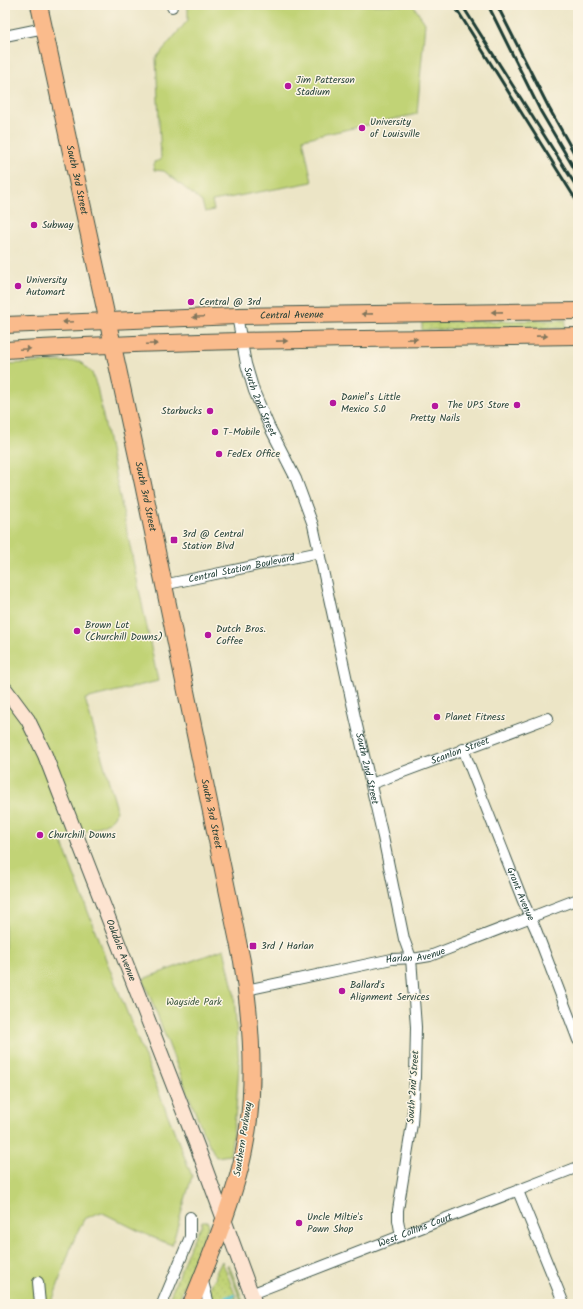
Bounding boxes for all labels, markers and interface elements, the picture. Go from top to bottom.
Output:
place label: Jim Patterson Stadium [296,72,355,100]
marker: Jim Patterson Stadium [283,81,293,91]
place label: University of Louisville [370,114,420,142]
marker: University of Louisville [357,123,367,133]
street label: South 3rd Street [62,143,92,217]
place label: Subway [42,217,74,233]
marker: Subway [29,220,39,230]
place label: University Automart [26,272,67,300]
marker: University Automart [13,281,23,291]
place label: Central @ 3rd [199,294,262,310]
marker: Central @ 3rd [186,297,196,307]
street label: Central Avenue [260,307,324,324]
one-way arrow [490,309,503,315]
one-way arrow [360,311,373,317]
one-way arrow [191,314,204,320]
one-way arrow [62,319,74,326]
one-way arrow [536,333,548,340]
one-way arrow [406,336,419,342]
one-way arrow [276,338,289,344]
one-way arrow [146,341,158,348]
one-way arrow [19,345,31,352]
street label: South 2nd Street [239,365,281,439]
place label: Daniel’s Little Mexico 5.0 [341,389,401,417]
place label: The UPS Store [448,397,509,413]
marker: Daniel’s Little Mexico 5.0 [328,398,338,408]
marker: The UPS Store [512,400,522,410]
marker: Pretty Nails [430,401,440,411]
place label: Starbucks [161,403,203,419]
marker: Starbucks [205,406,215,416]
place label: Pretty Nails [410,410,461,426]
place label: T-Mobile [223,424,260,440]
marker: T-Mobile [210,427,220,437]
place label: FedEx Office [227,446,280,462]
marker: FedEx Office [214,449,224,459]
street label: South 3rd Street [130,460,161,533]
place label: 3rd @ Central Station Blvd [182,526,244,554]
marker: 3rd @ Central Station Blvd [169,535,179,545]
street label: Central Station Boulevard [187,549,297,587]
place label: Brown Lot (Churchill Downs) [85,617,163,645]
place label: Dutch Bros. Coffee [216,621,266,649]
marker: Brown Lot (Churchill Downs) [72,626,82,636]
marker: Dutch Bros. Coffee [203,630,213,640]
place label: Planet Fitness [445,709,506,725]
marker: Planet Fitness [432,712,442,722]
street label: South 2nd Street [351,731,383,806]
street label: Scanlon Street [428,733,492,769]
street label: South 3rd Street [196,777,227,850]
place label: Churchill Downs [48,827,117,843]
marker: Churchill Downs [35,830,45,840]
street label: Grant Avenue [502,865,539,924]
street label: Oakdale Avenue [102,917,140,984]
place label: 3rd / Harlan [261,938,314,954]
marker: 3rd / Harlan [248,941,258,951]
street label: Harlan Avenue [384,943,448,968]
place label: Ballard's Alignment Services [350,977,430,1005]
marker: Ballard's Alignment Services [337,986,347,996]
park label: Wayside Park [166,994,222,1010]
street label: South 2nd Street [402,1050,424,1124]
street label: Southern Parkway [229,1100,257,1177]
place label: Uncle Miltie's Pawn Shop [307,1209,364,1237]
street label: West Collins Court [376,1209,455,1252]
marker: Uncle Miltie's Pawn Shop [294,1218,304,1228]

